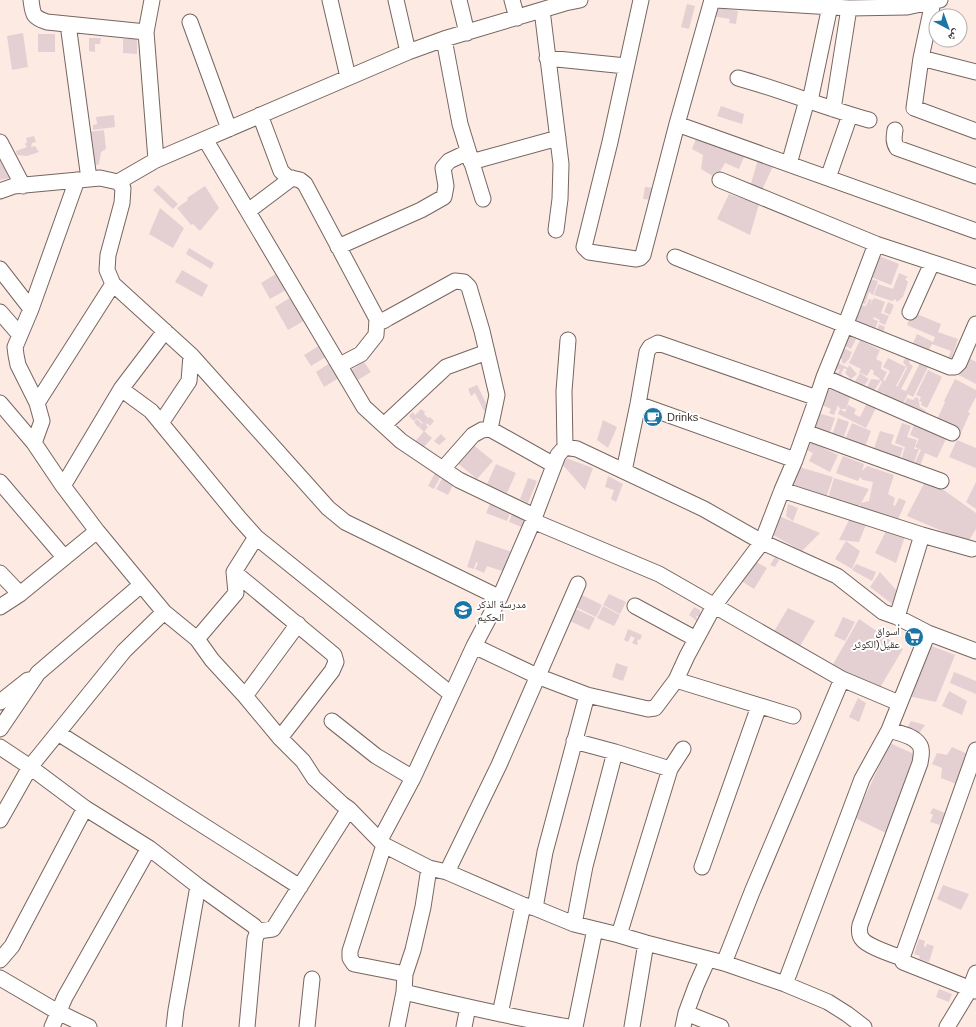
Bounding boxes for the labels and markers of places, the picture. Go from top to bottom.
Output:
cafe icon: Drinks [642,406,664,428]
place label: Drinks [667,411,699,423]
place label: مدرسة الذكر الحكيم [476,598,526,625]
school or university icon: مدرسة الذكر الحكيم [452,599,474,621]
place label: أسواق عقيل(الكوثر [852,624,900,651]
supermarket icon: أسواق عقيل(الكوثر [903,626,925,648]

